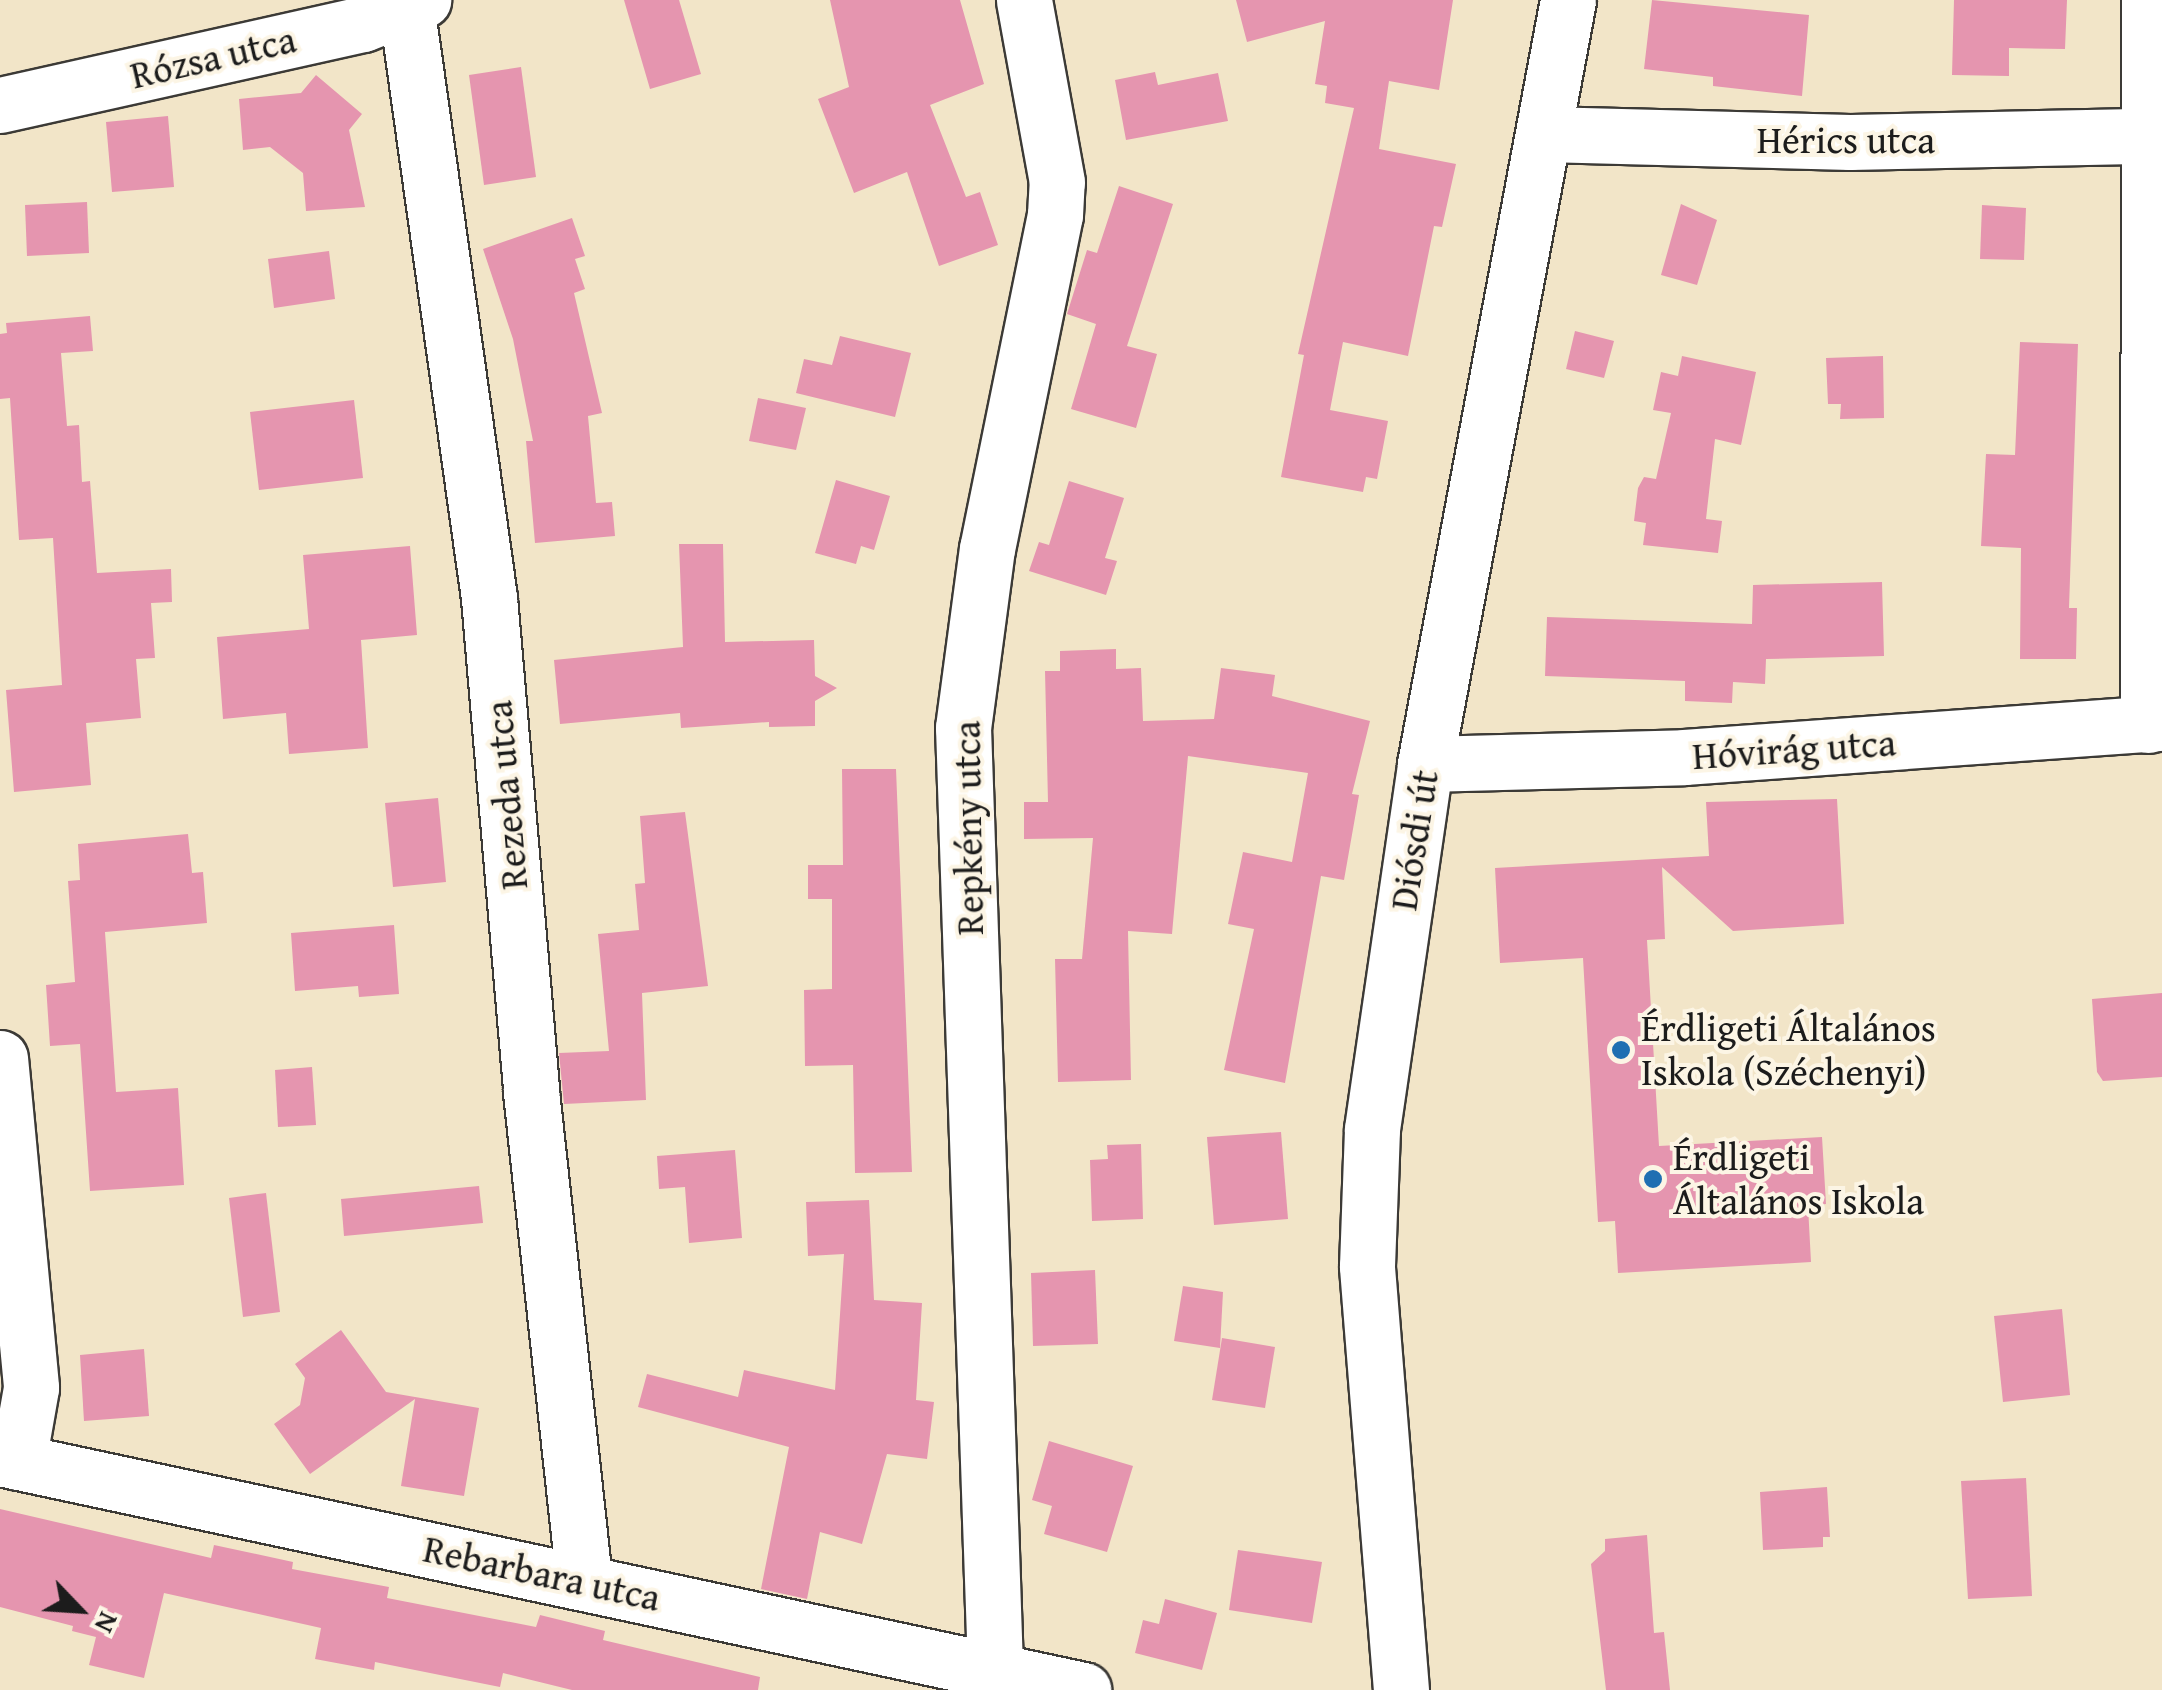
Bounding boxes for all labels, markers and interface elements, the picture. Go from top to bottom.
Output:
street label: Rózsa utca [126,16,300,98]
street label: Hérics utca [1757,117,1935,163]
street label: Rezeda utca [475,699,537,891]
street label: Hóvirág utca [1691,719,1897,779]
street label: Repkény utca [943,720,993,936]
street label: Diósdi út [1380,767,1448,913]
place label: Érdligeti Általános Iskola (Széchenyi) [1641,1005,1936,1094]
marker: Érdligeti Általános Iskola (Széchenyi) [1610,1039,1632,1061]
place label: Érdligeti Általános Iskola [1673,1134,1924,1224]
marker: Érdligeti Általános Iskola [1642,1168,1664,1190]
street label: Rebarbara utca [419,1526,665,1620]
north arrow [30,1560,130,1660]
text: N [85,1606,130,1640]

